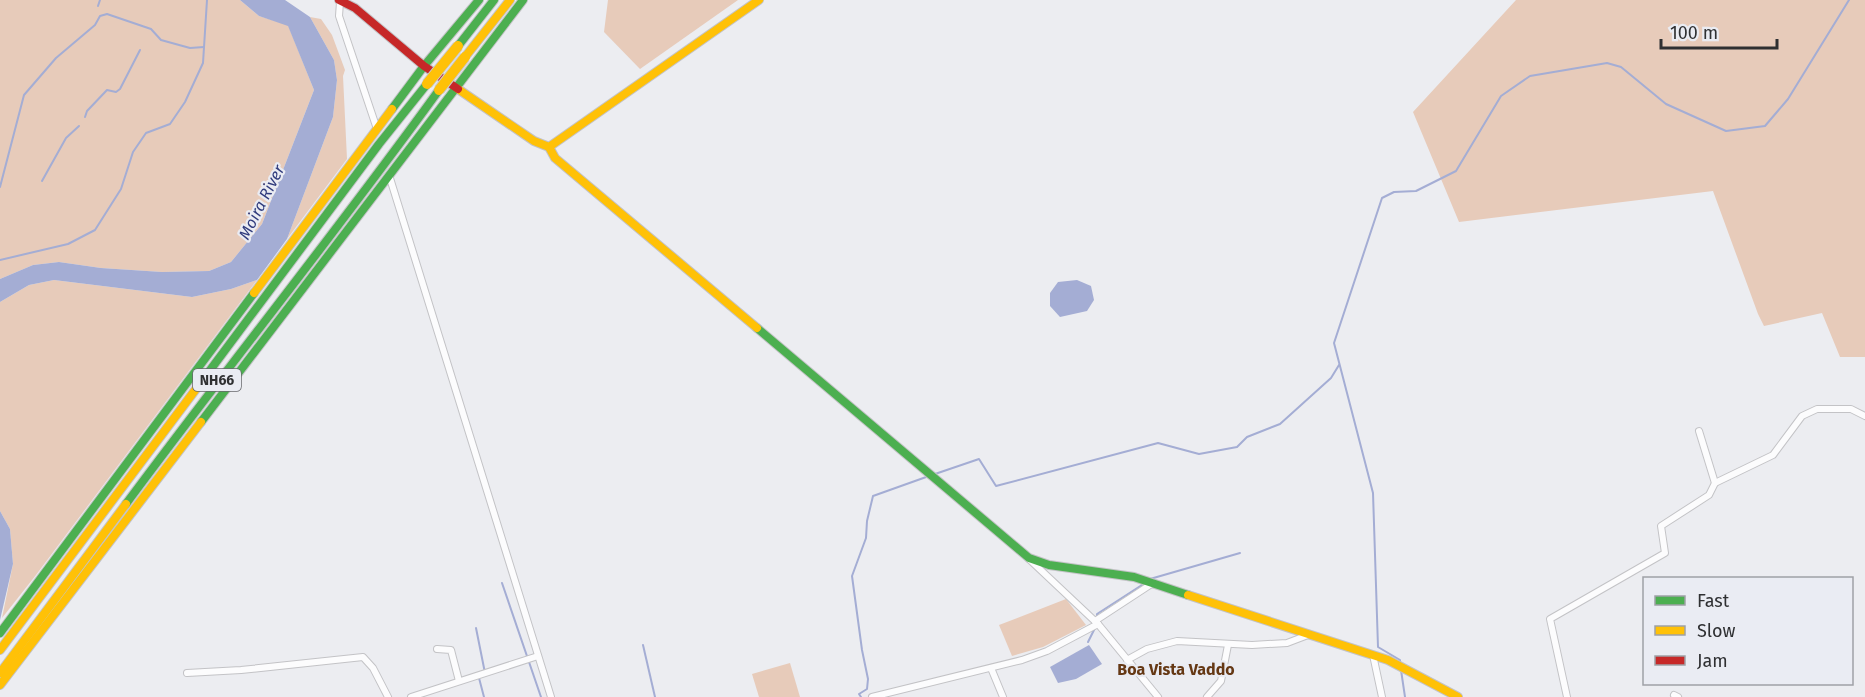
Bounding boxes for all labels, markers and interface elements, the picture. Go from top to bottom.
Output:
scale bar [1661,12,1776,50]
text: 100 m [1670,22,1718,44]
water label: Moira River [235,161,289,243]
road number: NH66 [193,369,241,391]
legend [1643,577,1853,685]
text: Fast [1697,590,1730,612]
text: Slow [1697,620,1736,642]
text: Jam [1697,650,1728,672]
district label: Boa Vista Vaddo [1117,660,1235,679]

